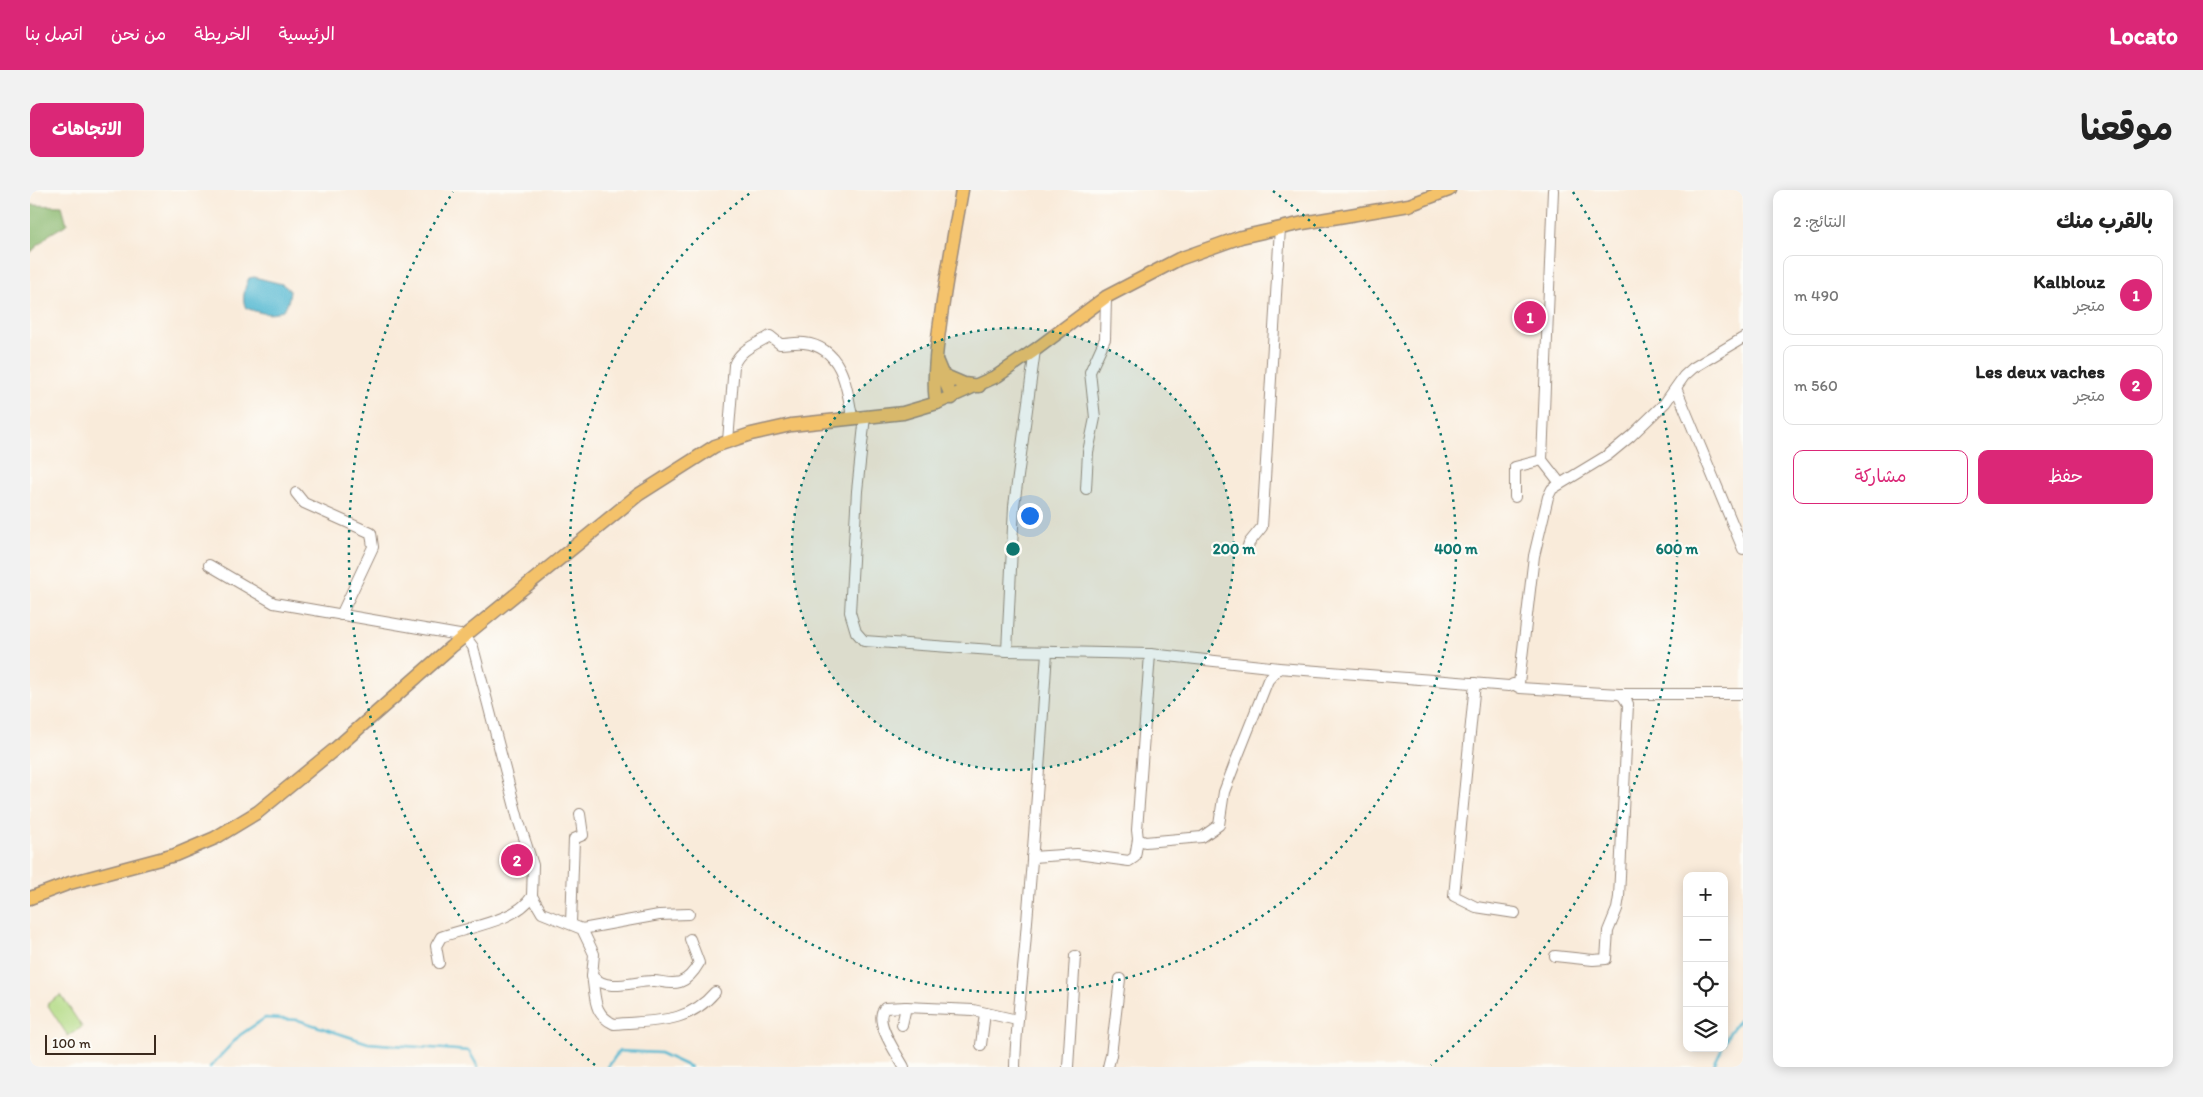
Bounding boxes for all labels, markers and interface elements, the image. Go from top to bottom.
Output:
text: Locato [2109,21,2178,50]
text: اتصل بنا [25,23,83,45]
text: من نحن [111,23,166,45]
text: الخريطة [194,23,251,45]
text: الرئيسية [279,23,335,45]
button: الاتجاهات [30,103,144,157]
text: موقعنا [2080,107,2173,149]
text: بالقرب منك [2056,208,2153,233]
text: النتائج: 2 [1793,212,1846,231]
text: Kalblouz [2033,270,2105,293]
text: 490 m [1794,286,1839,305]
text: 1 [2132,286,2140,305]
text: متجر [2074,296,2105,315]
pin: 1 [1514,298,1546,336]
text: Les deux vaches [1975,360,2105,383]
text: 560 m [1794,376,1838,395]
text: 2 [2132,376,2140,395]
text: متجر [2074,386,2105,405]
button: مشاركة [1793,450,1968,504]
button: حفظ [1978,450,2153,504]
your location [1017,503,1043,529]
centre of rings [1004,540,1022,558]
text: 200 m [1213,540,1256,558]
text: 400 m [1434,540,1478,558]
text: 600 m [1656,540,1699,558]
pin: 2 [501,841,533,879]
map controls [1683,872,1728,1052]
button: + [1683,872,1728,917]
button: − [1683,917,1728,962]
button: locate [1683,962,1728,1007]
button: layers [1683,1007,1728,1052]
scale bar [45,1032,156,1055]
text: 100 m [52,1035,91,1052]

